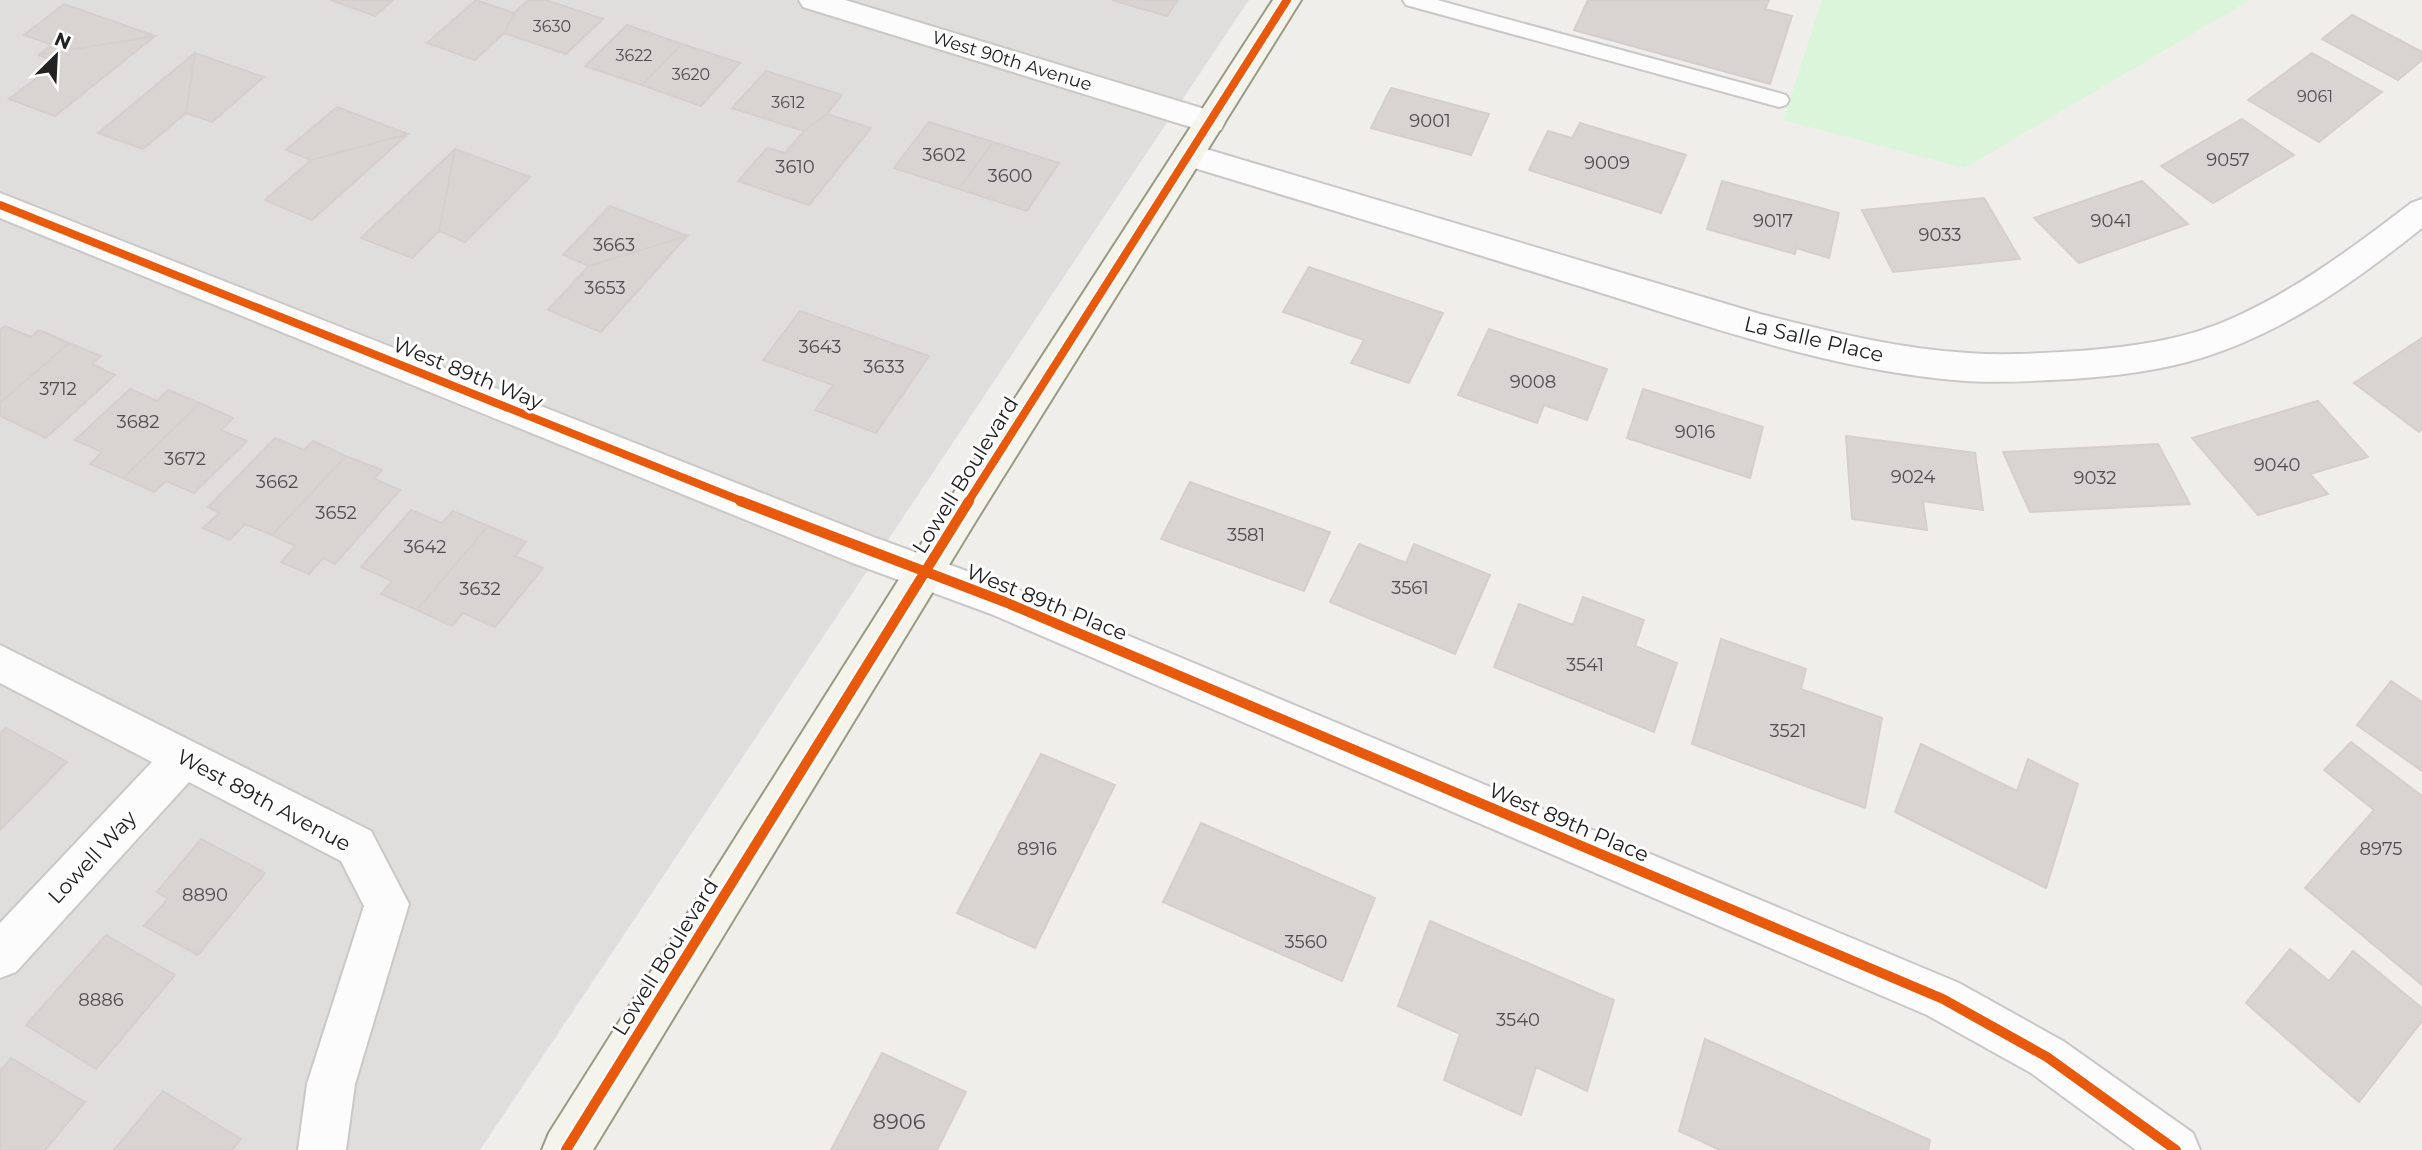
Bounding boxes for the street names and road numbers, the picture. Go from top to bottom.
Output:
street label: West 90th Avenue [929,26,1095,96]
street label: La Salle Place [1742,311,1886,367]
street label: West 89th Way [389,332,547,415]
street label: Lowell Boulevard [907,392,1023,558]
street label: West 89th Place [963,558,1131,646]
street label: West 89th Avenue [173,744,355,856]
street label: West 89th Place [1485,777,1653,867]
street label: Lowell Way [43,805,142,909]
street label: Lowell Boulevard [607,874,723,1040]

